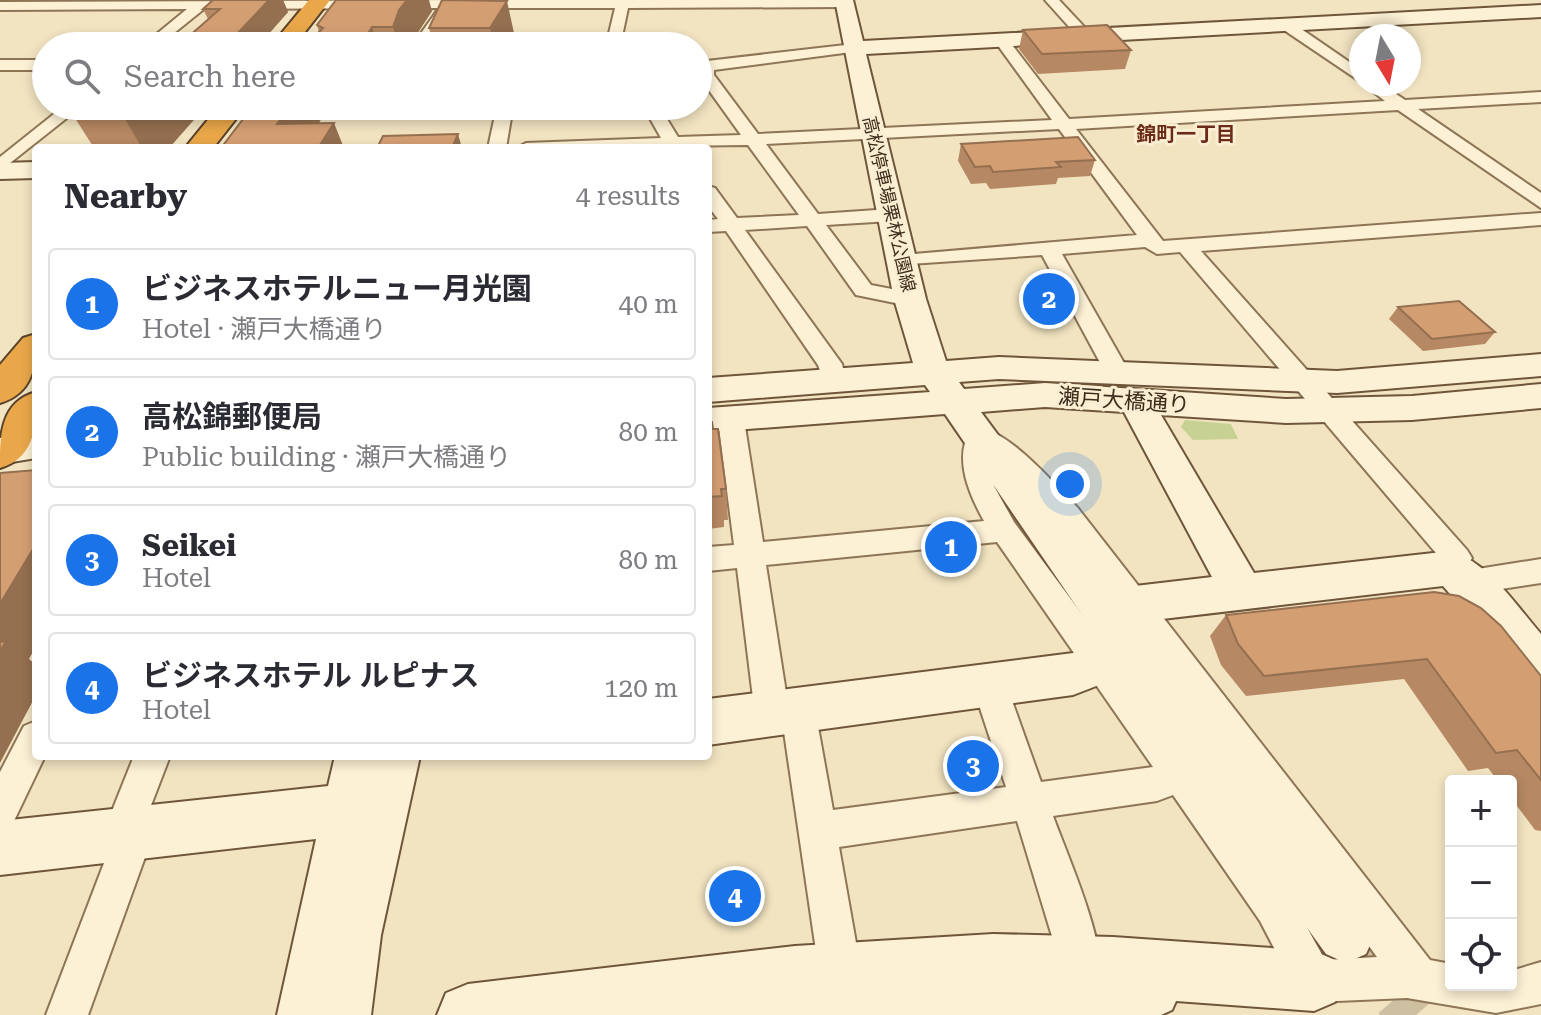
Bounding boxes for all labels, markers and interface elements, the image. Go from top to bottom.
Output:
north arrow [1349,24,1421,96]
search box [32,32,712,120]
icon: search [60,54,104,98]
text: Search here [124,59,296,94]
street label: 高松停車場栗林公園線 [859,114,920,294]
district label: 錦町一丁目 [1136,122,1236,146]
text: Nearby [64,176,187,216]
text: 4 results [576,181,680,211]
pin: 2 [1023,269,1075,329]
text: ビジネスホテルニュー月光園 [142,271,532,306]
text: 1 [85,289,99,319]
text: 40 m [619,289,678,319]
text: Hotel · 瀬戸大橋通り [142,314,387,344]
street label: 瀬戸大橋通り [1057,383,1191,418]
text: 高松錦郵便局 [142,399,322,434]
text: 2 [85,417,99,447]
text: 80 m [619,417,678,447]
text: Public building · 瀬戸大橋通り [142,442,511,472]
your location [1050,464,1090,504]
pin: 1 [925,517,977,577]
text: Seikei [142,528,236,563]
text: 3 [85,545,99,575]
text: 80 m [619,545,678,575]
text: Hotel [142,563,211,593]
text: ビジネスホテル ルピナス [142,658,480,693]
text: 4 [85,673,99,703]
text: 120 m [604,673,678,703]
text: Hotel [142,695,211,725]
pin: 3 [947,736,999,796]
map controls [1445,775,1517,991]
button: + [1445,775,1517,847]
button: − [1445,847,1517,919]
pin: 4 [709,866,761,926]
button: locate [1445,919,1517,991]

